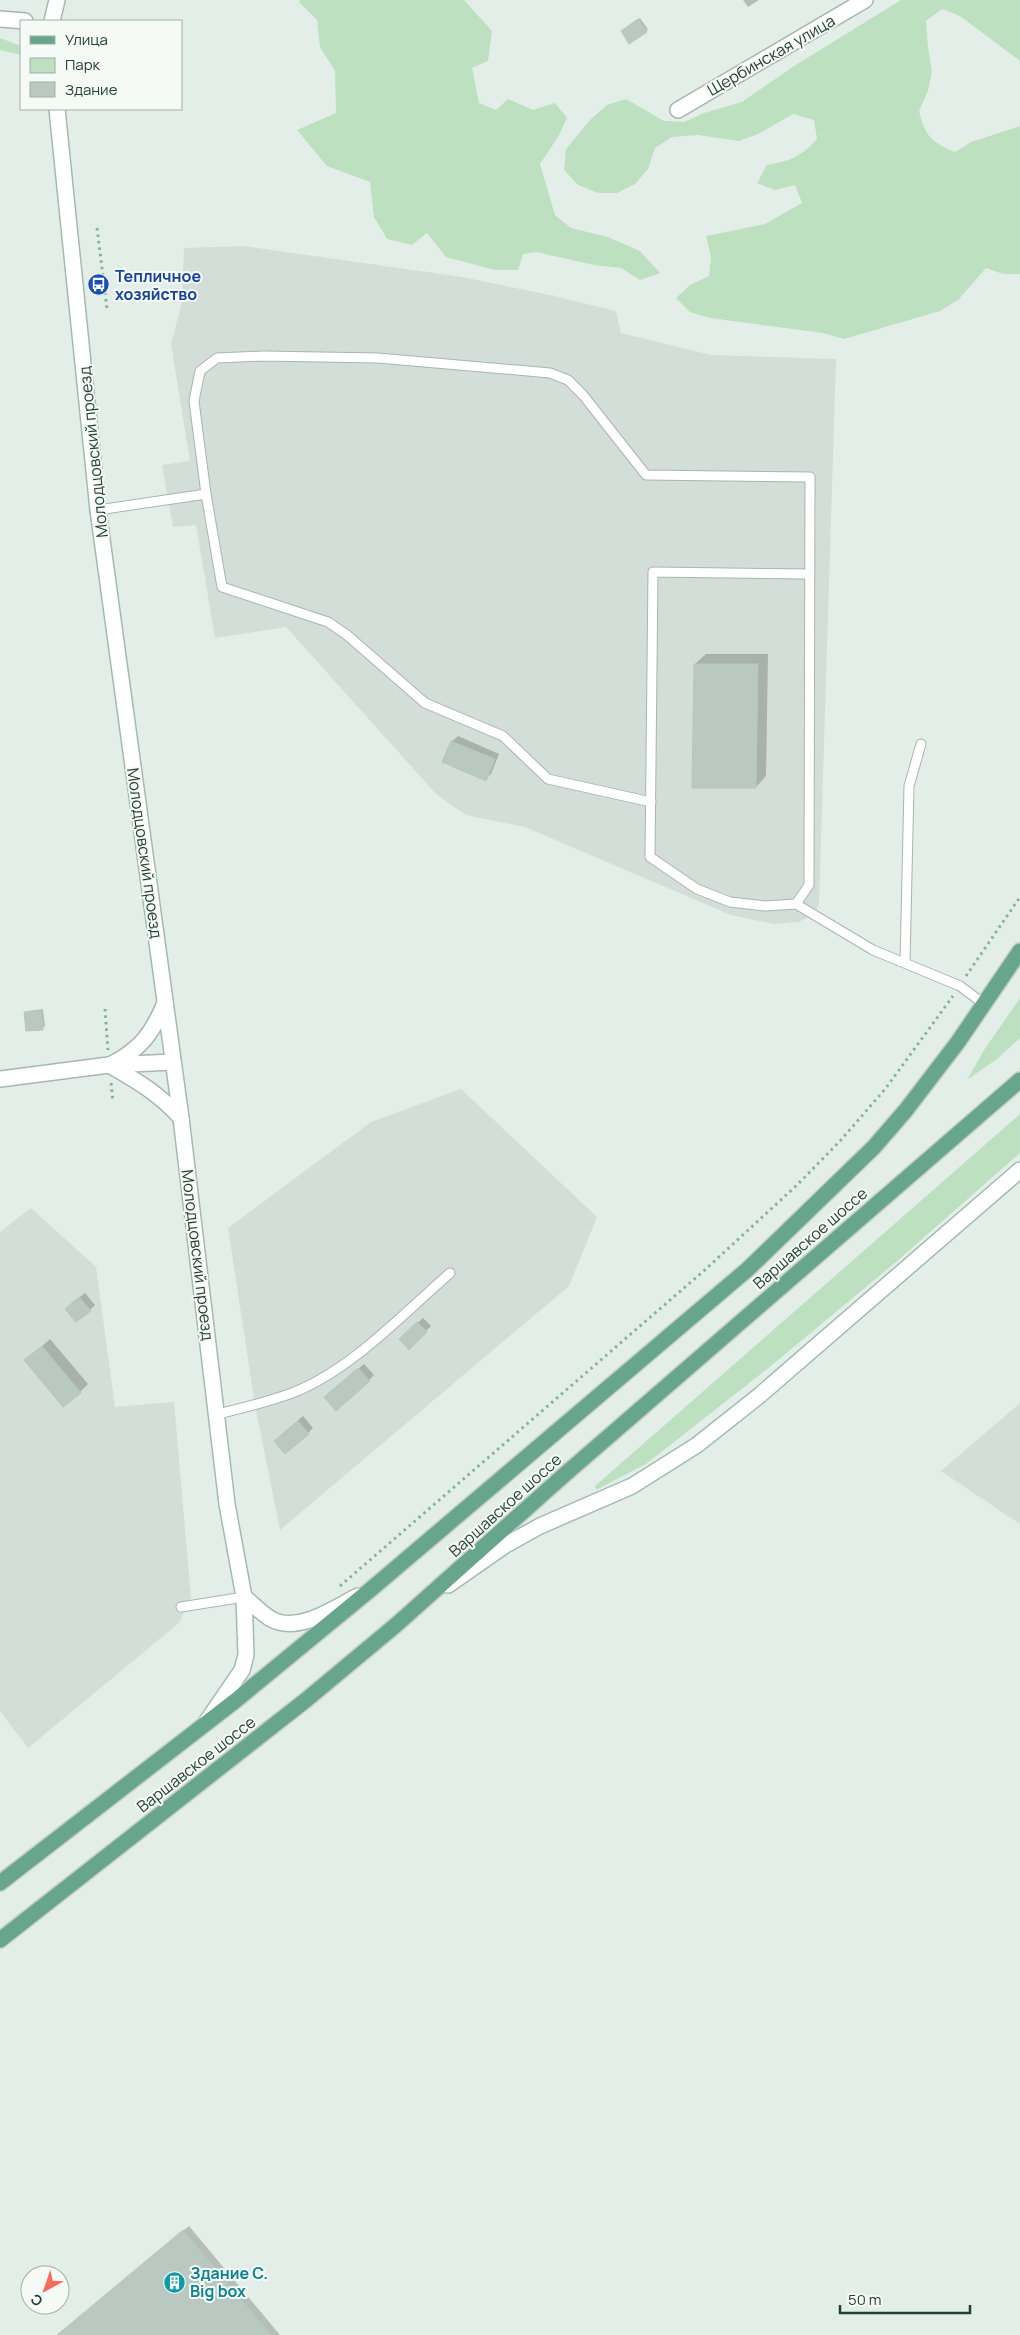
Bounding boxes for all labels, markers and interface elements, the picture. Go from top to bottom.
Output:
street label: Щербинская улица [703,9,839,101]
legend [20,20,182,110]
text: Улица [65,29,108,50]
text: Парк [65,54,101,75]
text: Здание [65,79,118,100]
place label: Тепличное хозяйство [115,265,201,305]
bus stop icon: Тепличное хозяйство [87,273,111,297]
street label: Молодцовский проезд [73,365,113,539]
street label: Молодцовский проезд [122,766,168,940]
street label: Молодцовский проезд [177,1168,219,1342]
street label: Варшавское шоссе [748,1182,872,1294]
street label: Варшавское шоссе [444,1448,566,1562]
street label: Варшавское шоссе [132,1711,260,1817]
place label: Здание C. Big box [190,2262,268,2302]
north arrow [20,2265,70,2315]
building icon: Здание C. Big box [162,2270,186,2294]
scale bar [840,2282,970,2314]
text: 50 m [848,2289,882,2310]
text: С [26,2290,46,2311]

